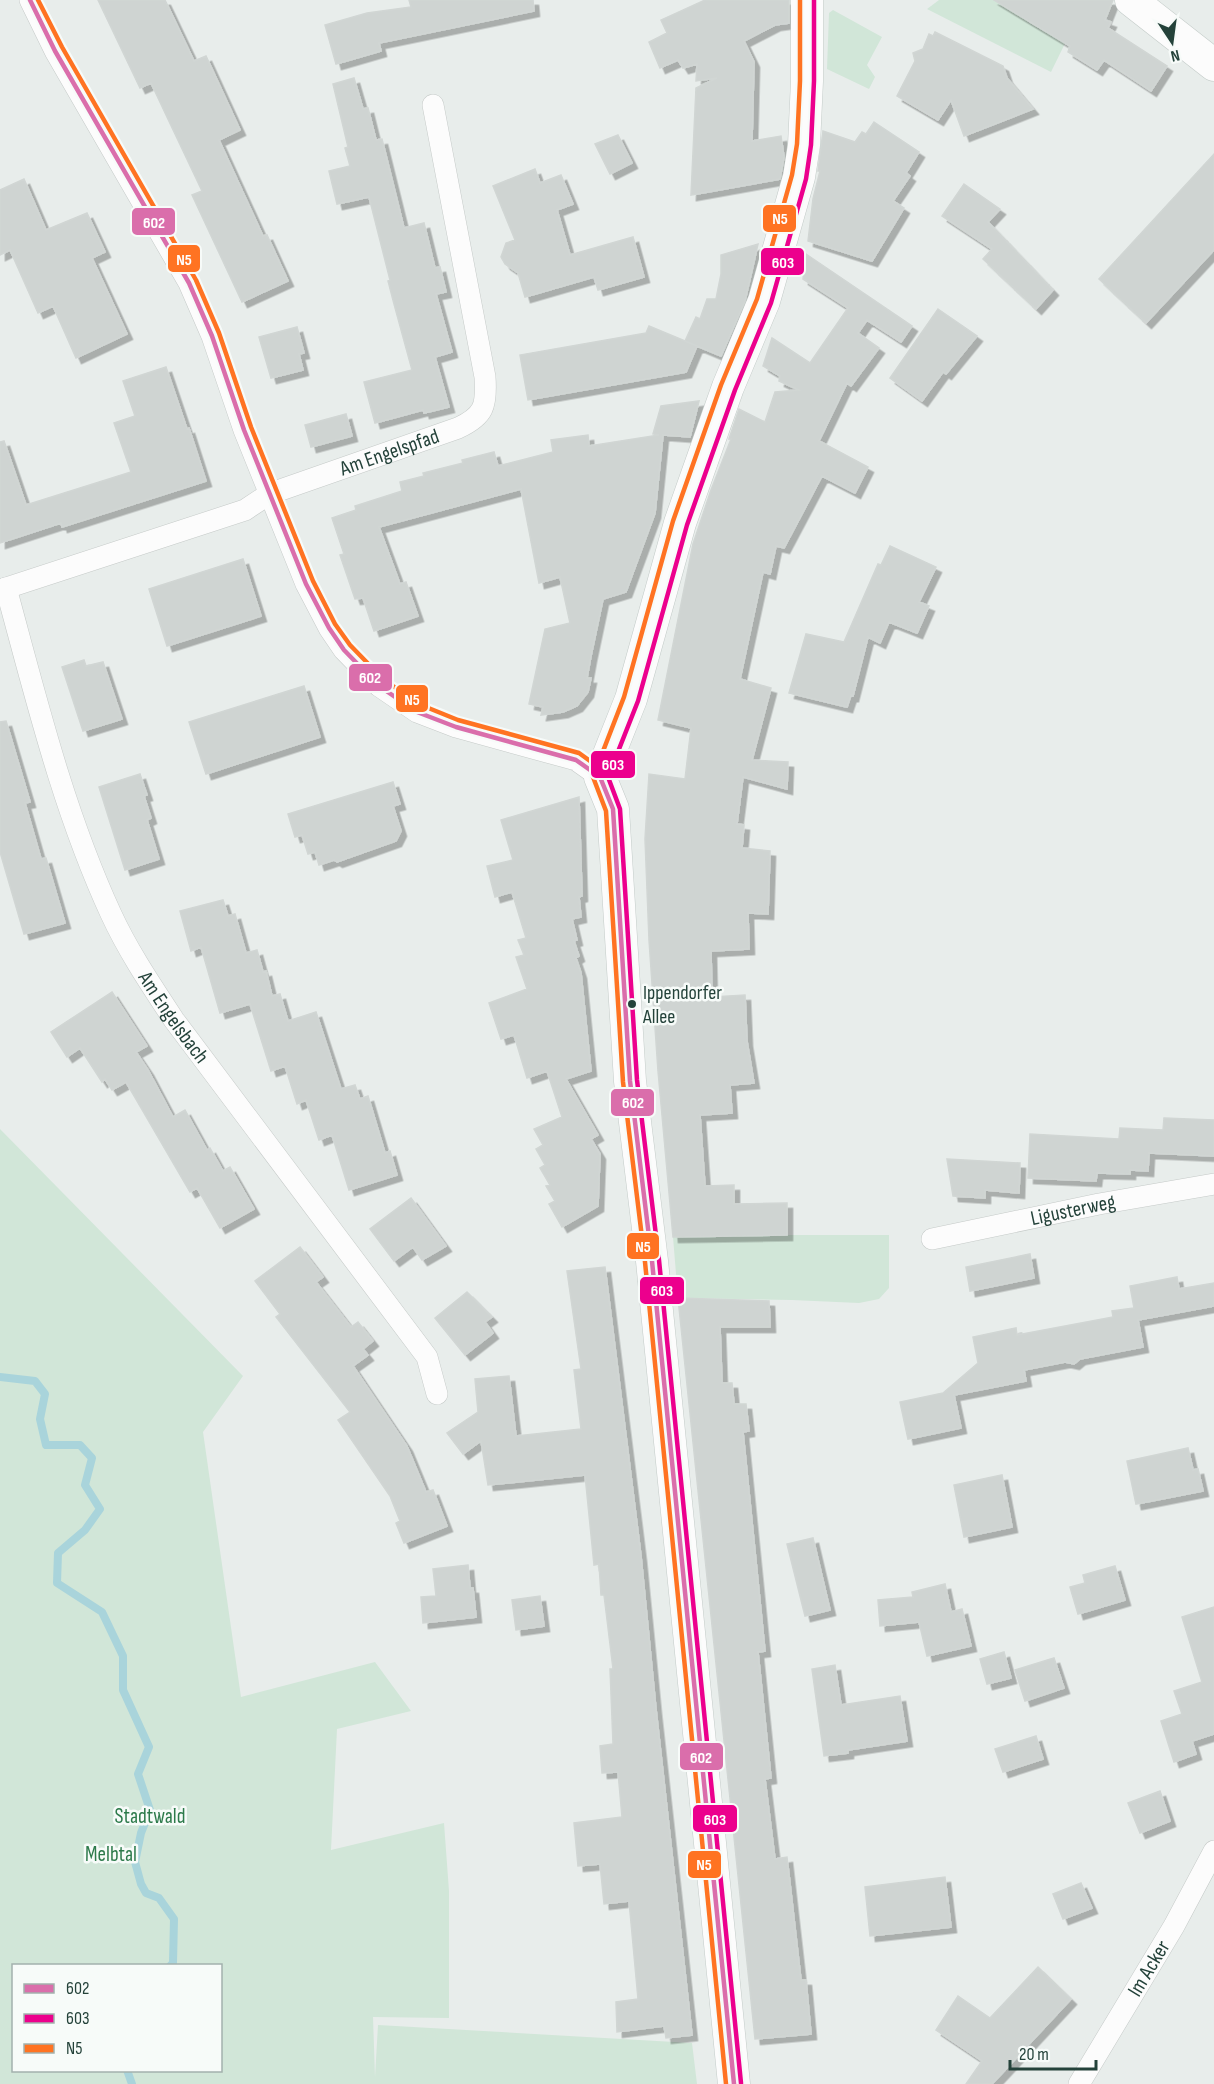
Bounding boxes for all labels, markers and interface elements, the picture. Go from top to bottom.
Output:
north arrow [1142,12,1202,72]
text: N [1169,45,1181,65]
line badge: N5 [762,204,797,233]
line badge: 602 [131,207,176,236]
text: N5 [772,210,788,229]
text: 602 [143,214,165,233]
line badge: N5 [167,244,201,273]
line badge: 603 [760,247,805,276]
text: N5 [176,251,192,270]
text: 603 [772,254,794,273]
street label: Am Engelspfad [335,423,442,481]
line badge: 602 [348,663,393,692]
text: 602 [359,669,381,688]
line badge: N5 [395,684,429,713]
text: N5 [404,691,420,710]
line badge: 603 [590,750,636,779]
text: 603 [602,756,624,775]
street label: Am Engelsbach [133,966,214,1068]
place label: Ippendorfer Allee [642,981,722,1029]
marker: Ippendorfer Allee [626,998,638,1010]
line badge: 602 [610,1088,655,1117]
text: 602 [622,1094,644,1113]
street label: Ligusterweg [1028,1189,1117,1231]
line badge: N5 [626,1232,660,1260]
text: N5 [635,1238,651,1257]
line badge: 603 [639,1276,685,1305]
text: 603 [651,1282,673,1301]
line badge: 602 [679,1742,724,1771]
text: 602 [690,1749,712,1768]
park label: Stadtwald [115,1804,185,1829]
line badge: 603 [692,1804,738,1833]
text: 603 [704,1811,726,1830]
park label: Melbtal [85,1842,137,1867]
line badge: N5 [687,1850,722,1879]
text: N5 [696,1856,712,1875]
street label: Im Acker [1122,1936,1175,2001]
legend [12,1964,222,2072]
text: 602 [66,1978,89,1999]
text: 603 [66,2008,89,2029]
scale bar [1010,2033,1096,2071]
text: N5 [66,2038,82,2059]
text: 20 m [1019,2044,1049,2065]

